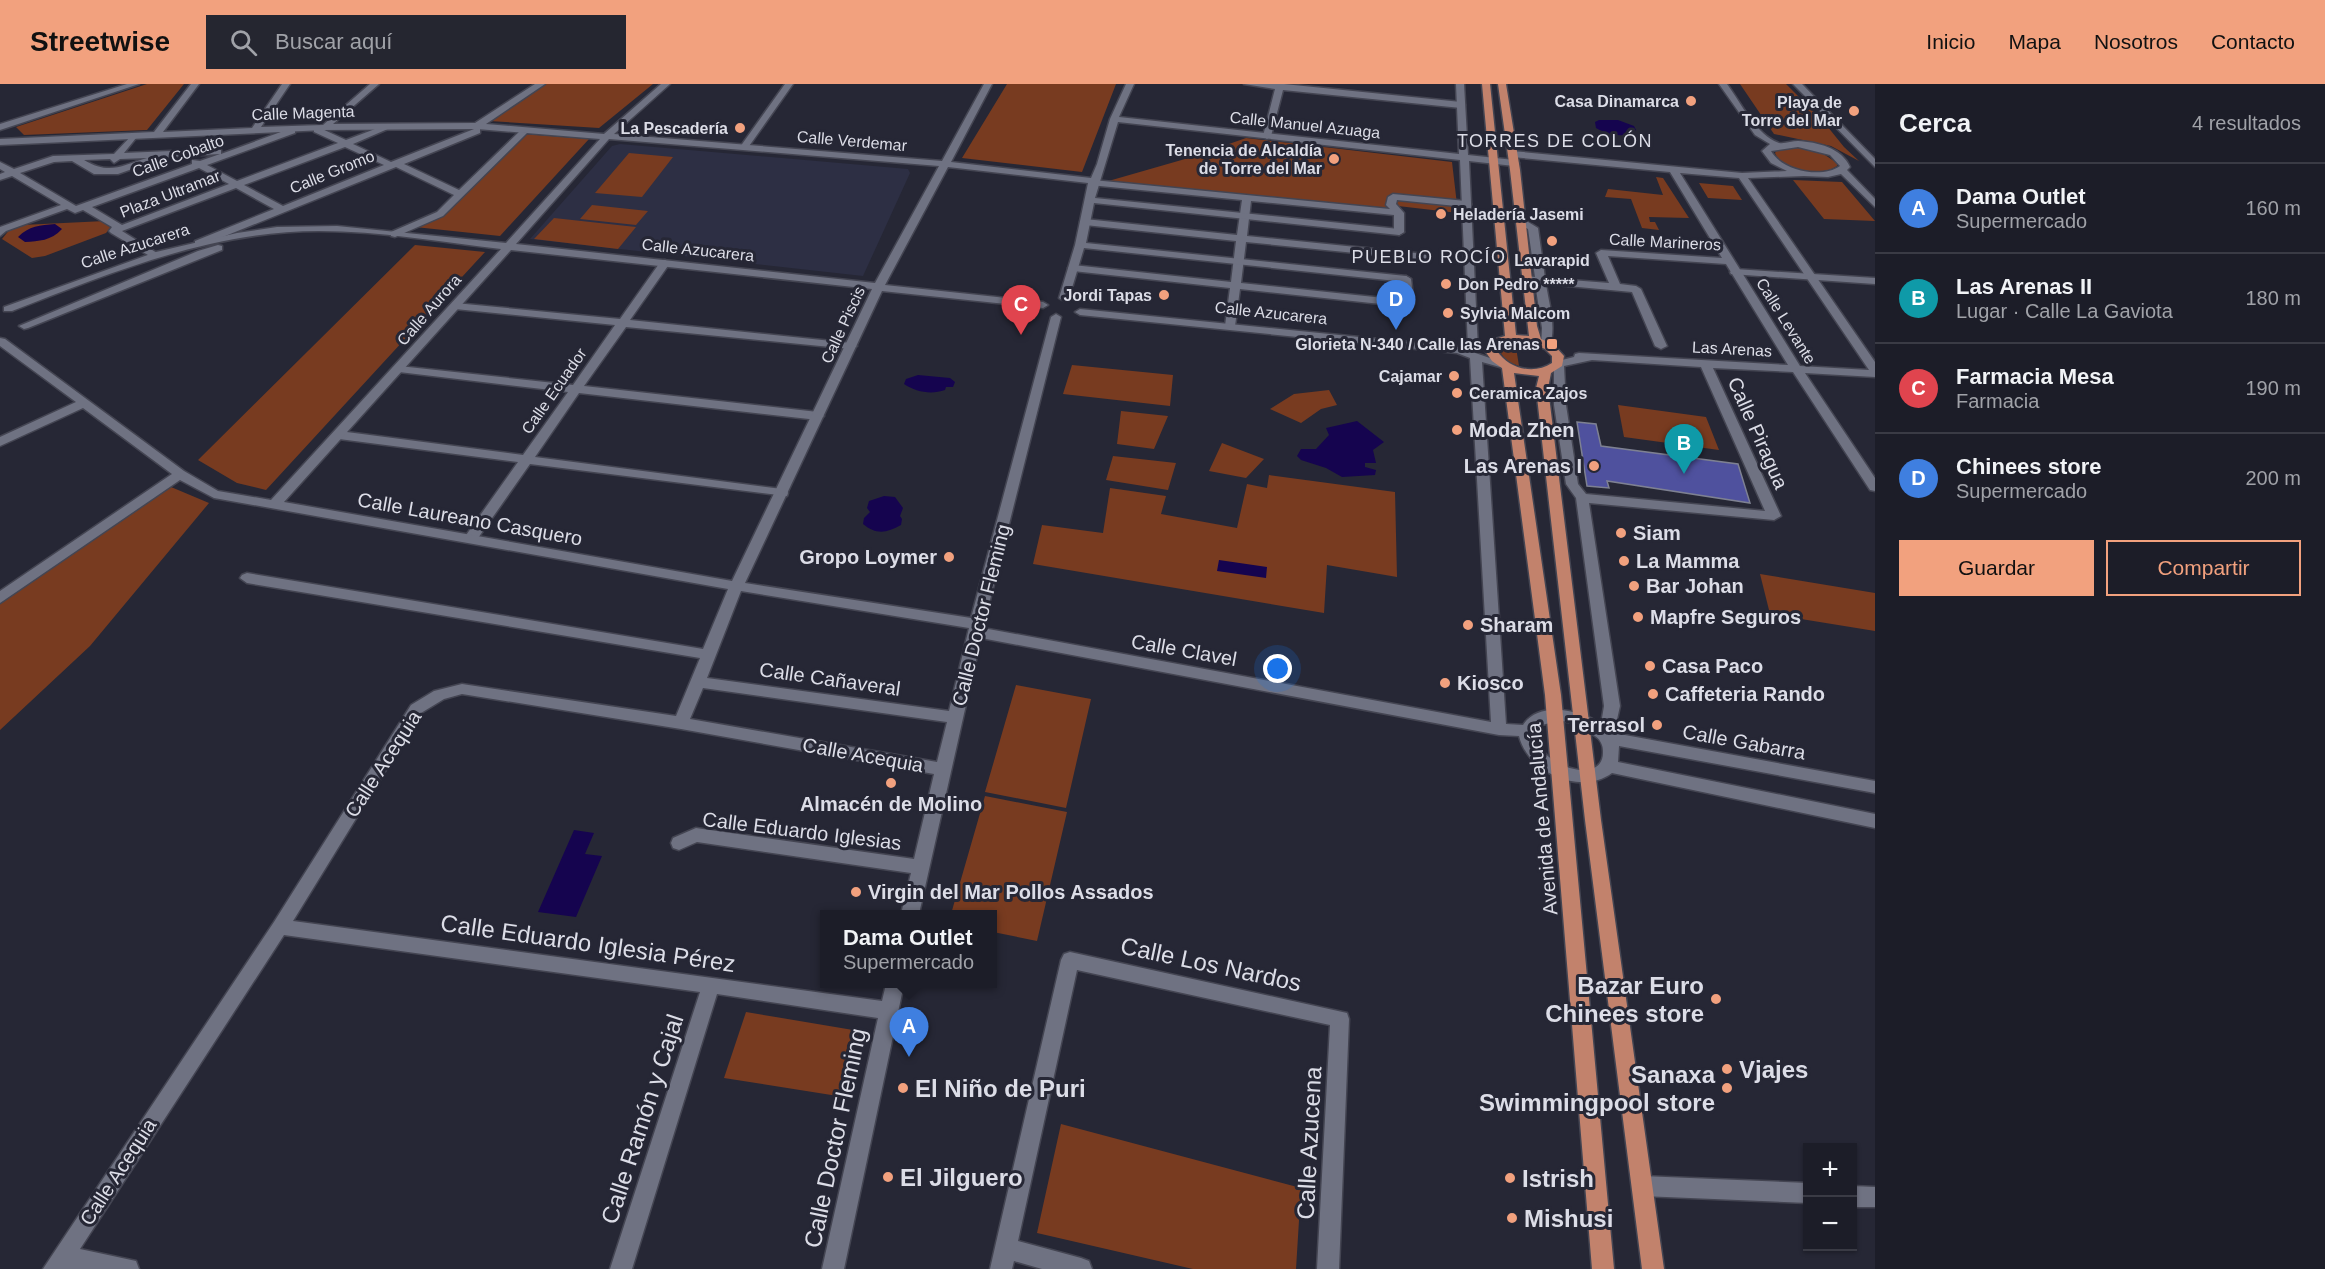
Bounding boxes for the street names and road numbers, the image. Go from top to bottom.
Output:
street label: Calle Magenta [251,103,355,123]
street label: Calle Manuel Azuaga [1229,109,1381,141]
street label: Calle Verdemar [796,128,908,154]
street label: Calle Cobalto [130,132,226,180]
street label: Calle Gromo [287,147,377,197]
street label: Plaza Ultramar [118,167,223,221]
street label: Calle Azucarera [79,220,191,272]
street label: Calle Marineros [1609,231,1721,253]
street label: Calle Azucarera [641,236,755,264]
street label: Calle Aurora [394,271,464,349]
street label: Calle Levante [1753,275,1819,367]
street label: Calle Piscis [818,284,868,366]
street label: Calle Azucarera [1214,299,1328,327]
street label: Las Arenas [1692,338,1772,360]
street label: Calle Ecuador [518,344,590,437]
street label: Calle Piragua [1724,374,1793,493]
street label: Calle Laureano Casquero [356,488,584,550]
street label: Calle Doctor Fleming [948,522,1014,708]
street label: Calle Clavel [1130,630,1238,670]
street label: Calle Cañaveral [758,658,902,700]
street label: Calle Acequia [340,706,426,821]
street label: Calle Gabarra [1681,720,1808,764]
street label: Avenida de Andalucía [1523,721,1561,916]
street label: Calle Acequia [801,734,926,777]
street label: Calle Eduardo Iglesias [701,808,903,854]
street label: Calle Eduardo Iglesia Pérez [439,909,737,977]
street label: Calle Los Nardos [1118,932,1304,996]
street label: Calle Ramón y Cajal [595,1011,689,1227]
street label: Calle Doctor Fleming [799,1026,871,1250]
street label: Calle Azucena [1292,1065,1327,1220]
street label: Calle Acequia [75,1114,161,1229]

